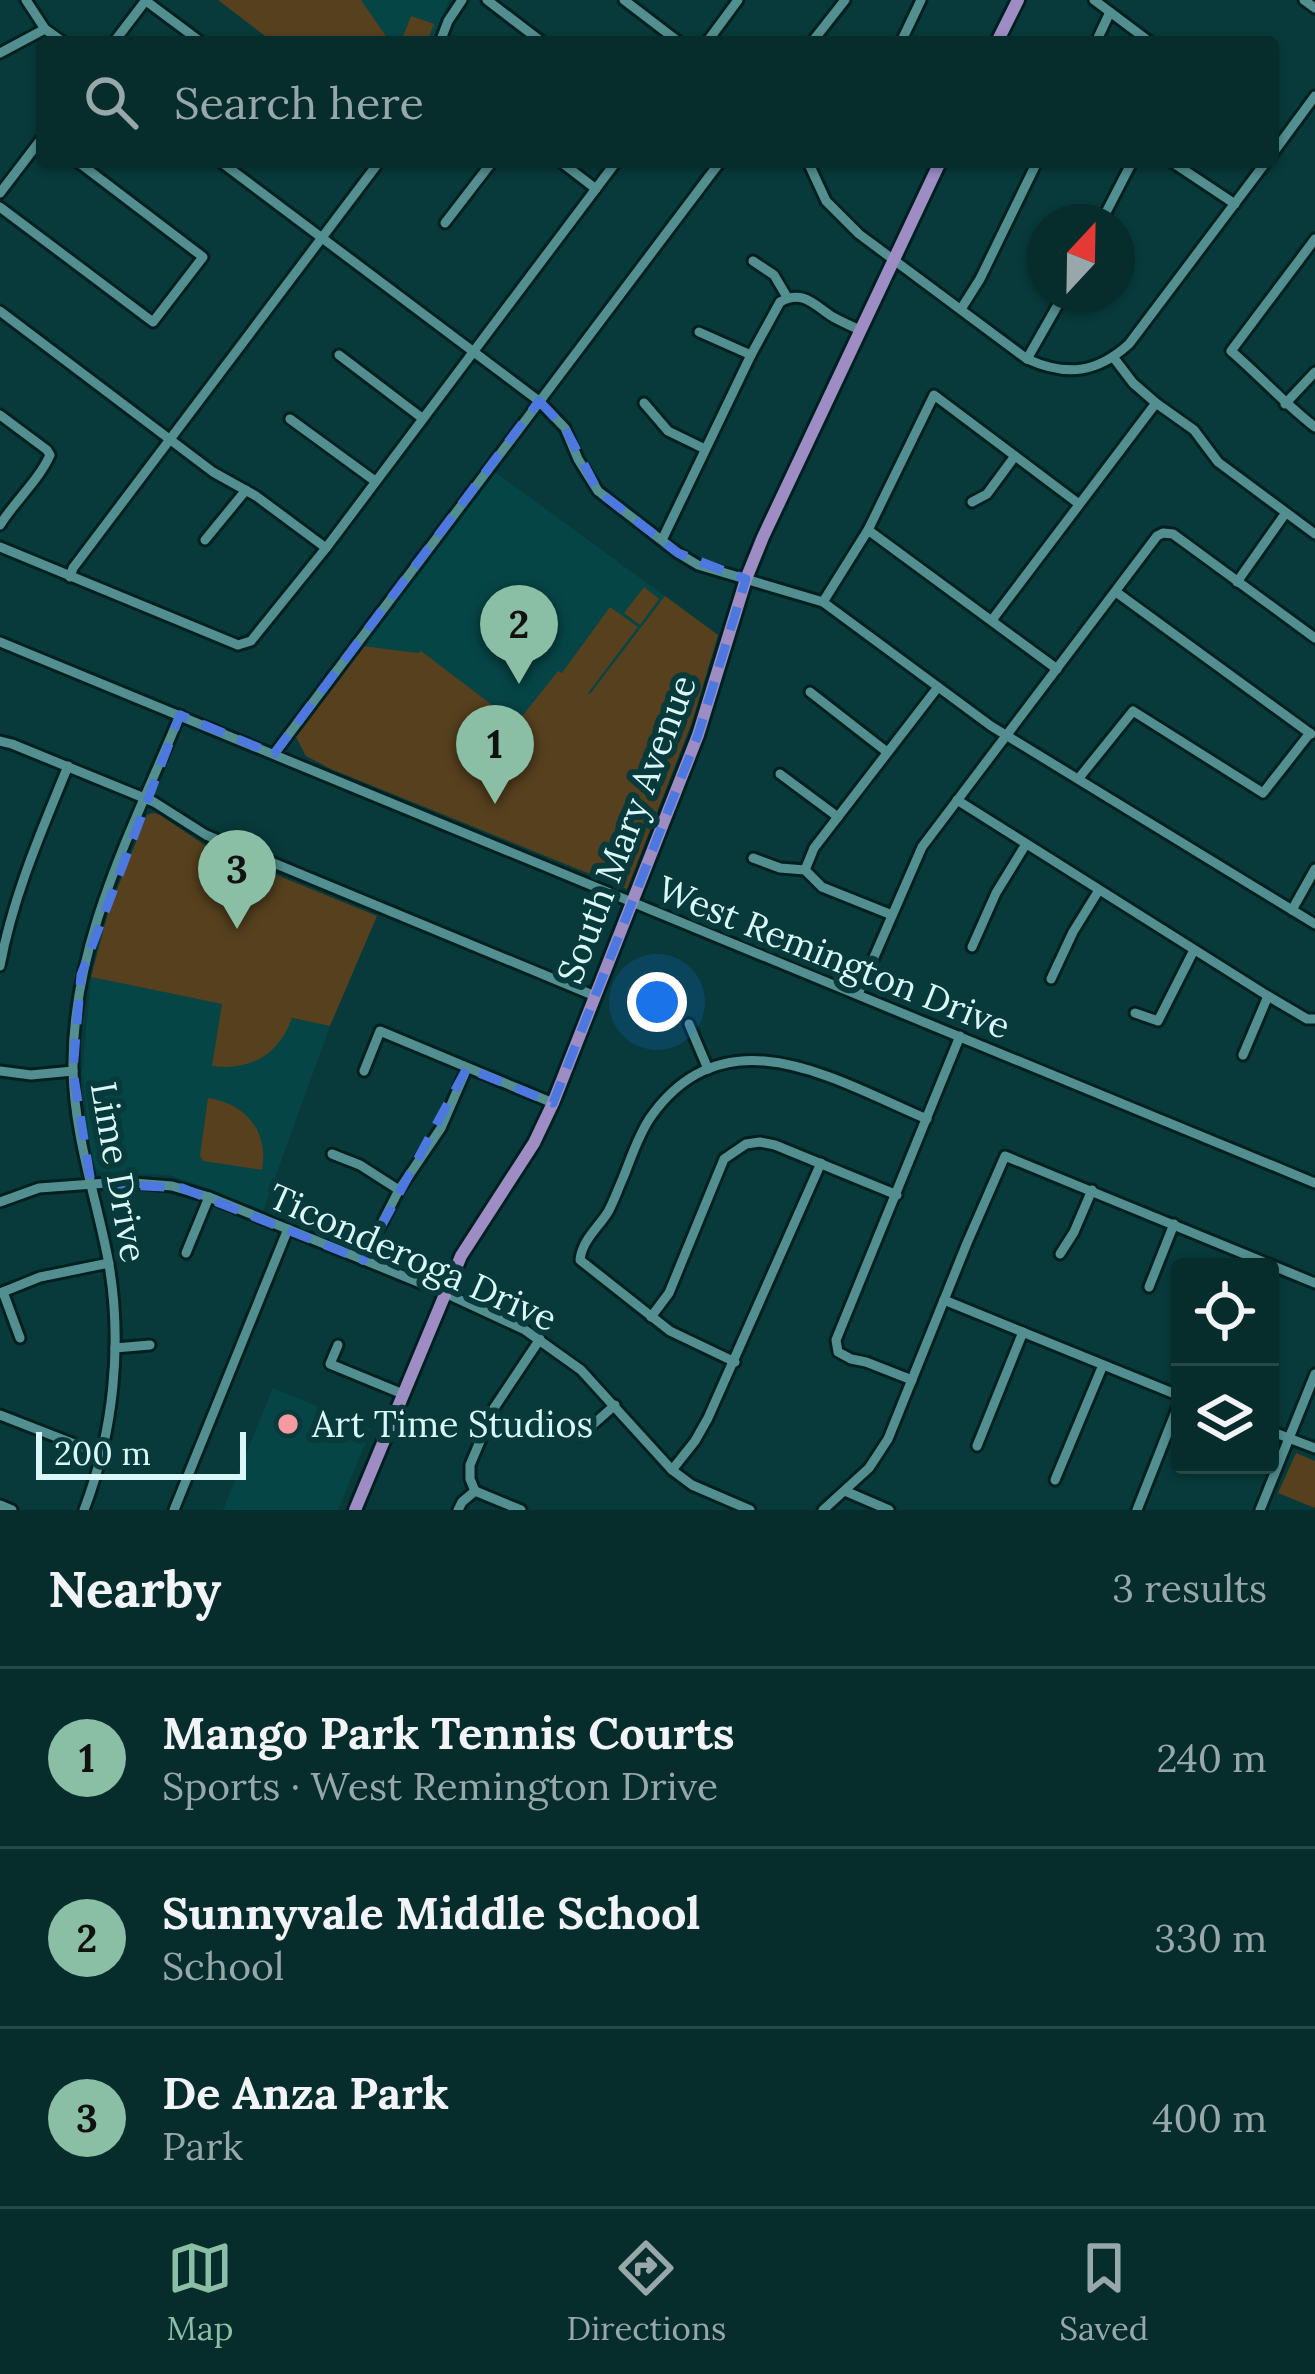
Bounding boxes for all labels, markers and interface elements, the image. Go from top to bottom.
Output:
search box [36,36,1279,168]
icon: search [78,69,144,135]
text: Search here [174,74,424,131]
north arrow [1027,204,1135,312]
pin: 2 [480,585,558,684]
street label: South Mary Avenue [546,668,706,990]
pin: 1 [456,705,534,804]
pin: 3 [198,830,276,929]
street label: West Remington Drive [651,865,1017,1049]
your location [627,972,687,1032]
street label: Lime Drive [81,1078,157,1266]
street label: Ticonderoga Drive [262,1173,564,1341]
map controls [1171,1258,1279,1474]
button: locate [1171,1258,1279,1366]
button: layers [1171,1366,1279,1474]
place label: Art Time Studios [311,1401,593,1447]
marker: Art Time Studios [275,1411,301,1437]
scale bar [36,1426,246,1479]
text: 200 m [54,1432,151,1474]
text: Nearby [48,1556,221,1621]
text: 3 results [1112,1563,1267,1613]
text: Mango Park Tennis Courts [162,1704,735,1761]
text: 1 [79,1733,95,1783]
text: 240 m [1156,1733,1267,1783]
text: Sports · West Remington Drive [162,1761,718,1811]
text: Sunnyvale Middle School [162,1884,700,1941]
text: 2 [77,1913,97,1963]
text: 330 m [1154,1913,1267,1963]
text: School [162,1941,284,1991]
text: De Anza Park [162,2064,449,2121]
text: 3 [76,2093,98,2143]
text: 400 m [1152,2093,1267,2143]
text: Park [162,2121,243,2171]
tab: Map [166,2235,234,2349]
tab: Directions [567,2235,726,2349]
tab: Saved [1059,2235,1148,2349]

